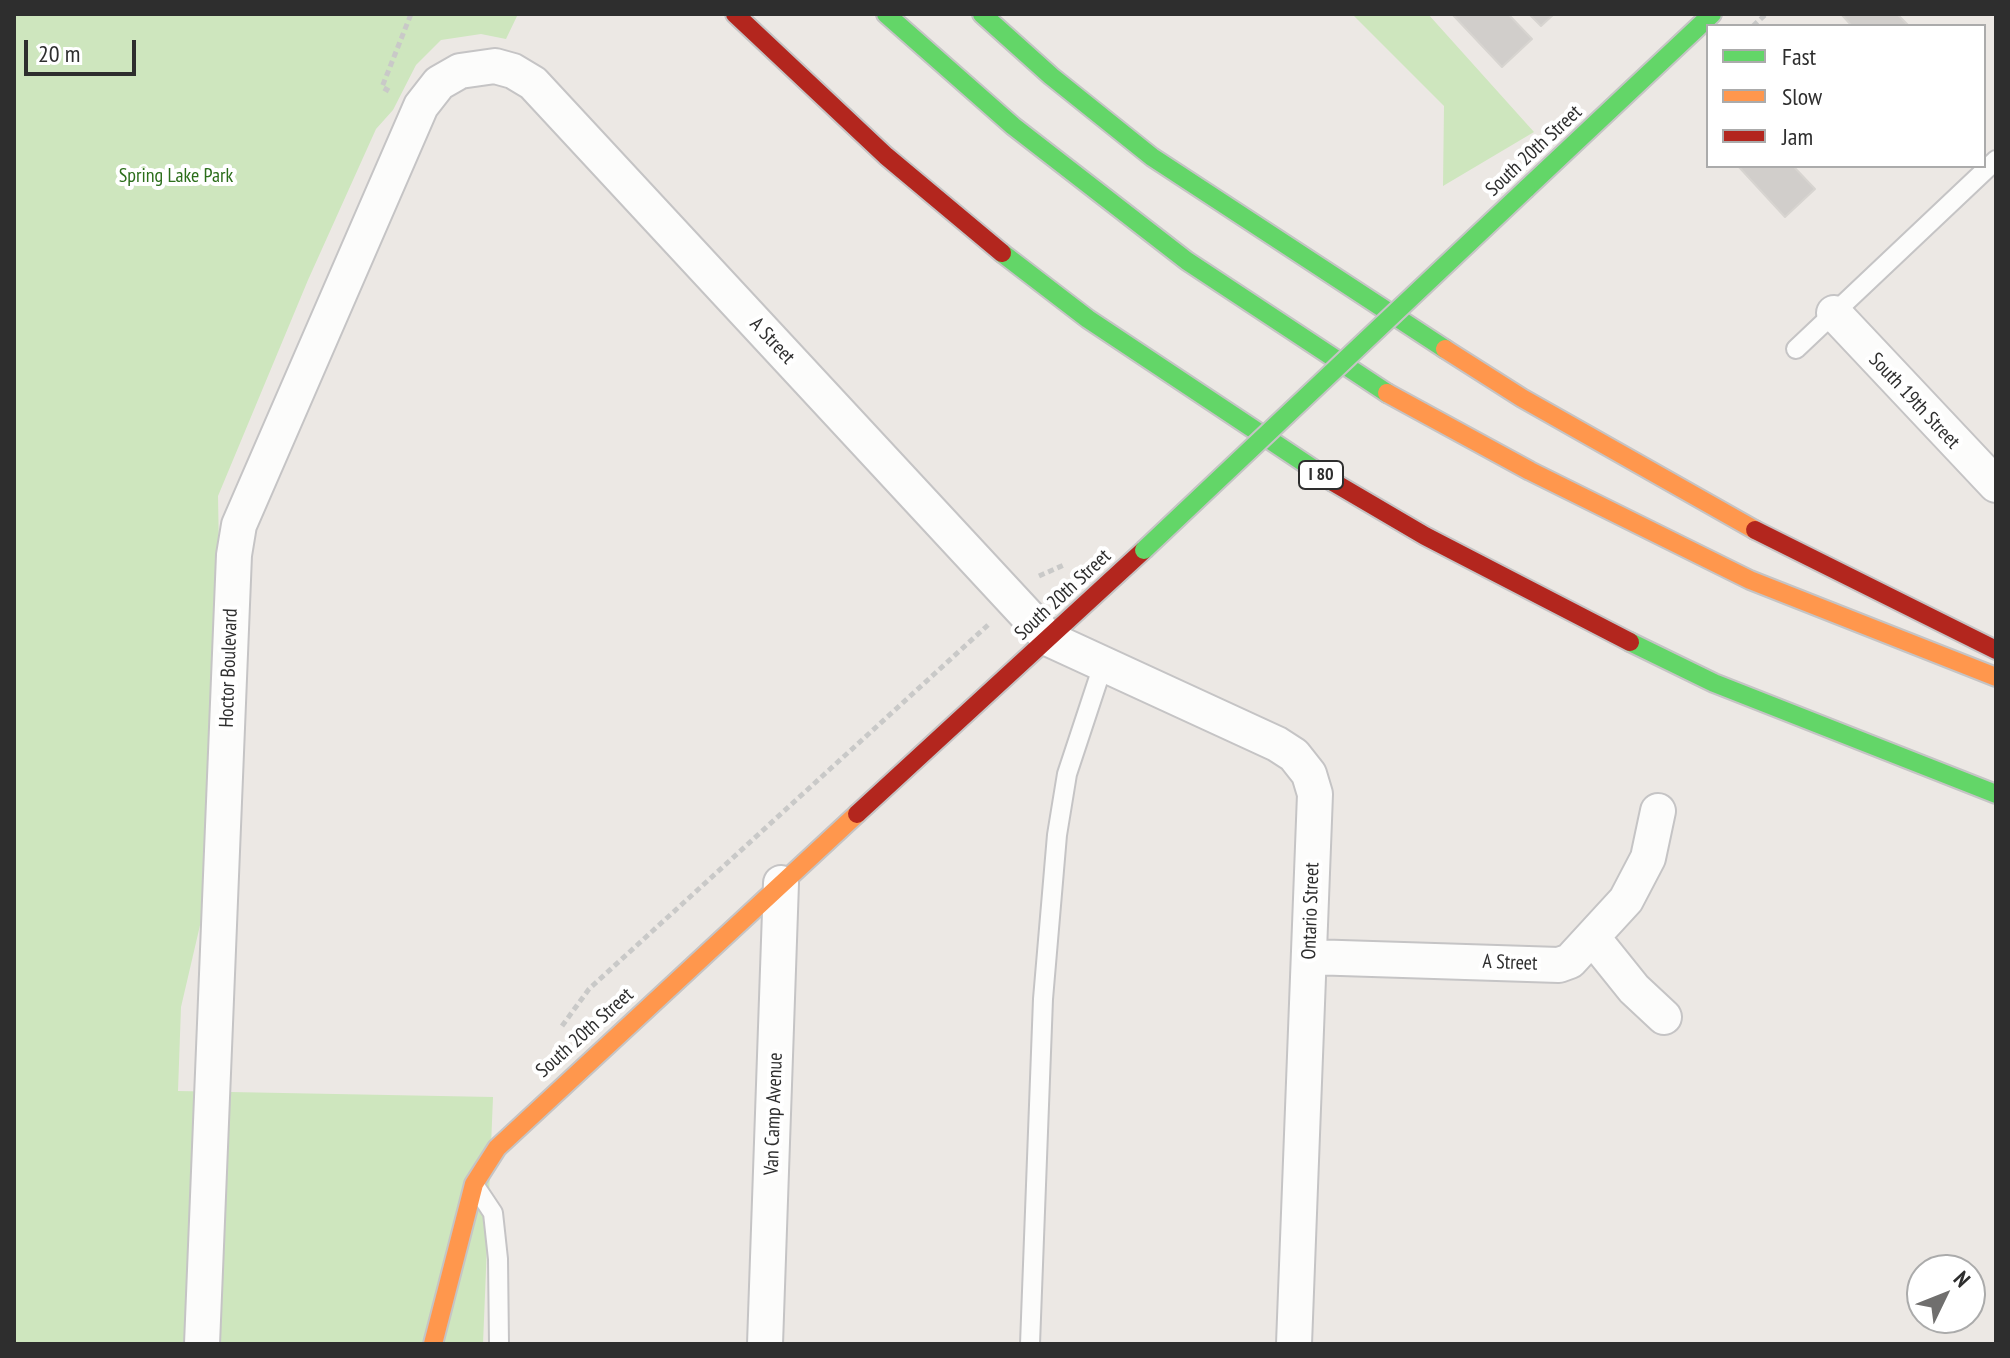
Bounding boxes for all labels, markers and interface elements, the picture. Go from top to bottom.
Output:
scale bar [28,24,140,74]
legend [1706,24,1986,168]
text: 20 m [38,38,80,69]
text: Fast [1782,41,1816,72]
text: Slow [1782,81,1822,112]
street label: South 20th Street [1481,100,1587,202]
text: Jam [1782,121,1813,152]
park label: Spring Lake Park [119,164,233,188]
street label: A Street [744,313,800,369]
street label: South 19th Street [1863,348,1965,454]
road number: I 80 [1299,461,1343,489]
street label: South 20th Street [1010,544,1116,646]
street label: Hoctor Boulevard [215,608,243,728]
street label: Ontario Street [1297,862,1325,960]
street label: A Street [1482,950,1538,976]
street label: South 20th Street [532,983,638,1083]
street label: Van Camp Avenue [760,1052,788,1176]
north arrow [1906,1254,1986,1334]
text: N [1948,1265,1976,1293]

